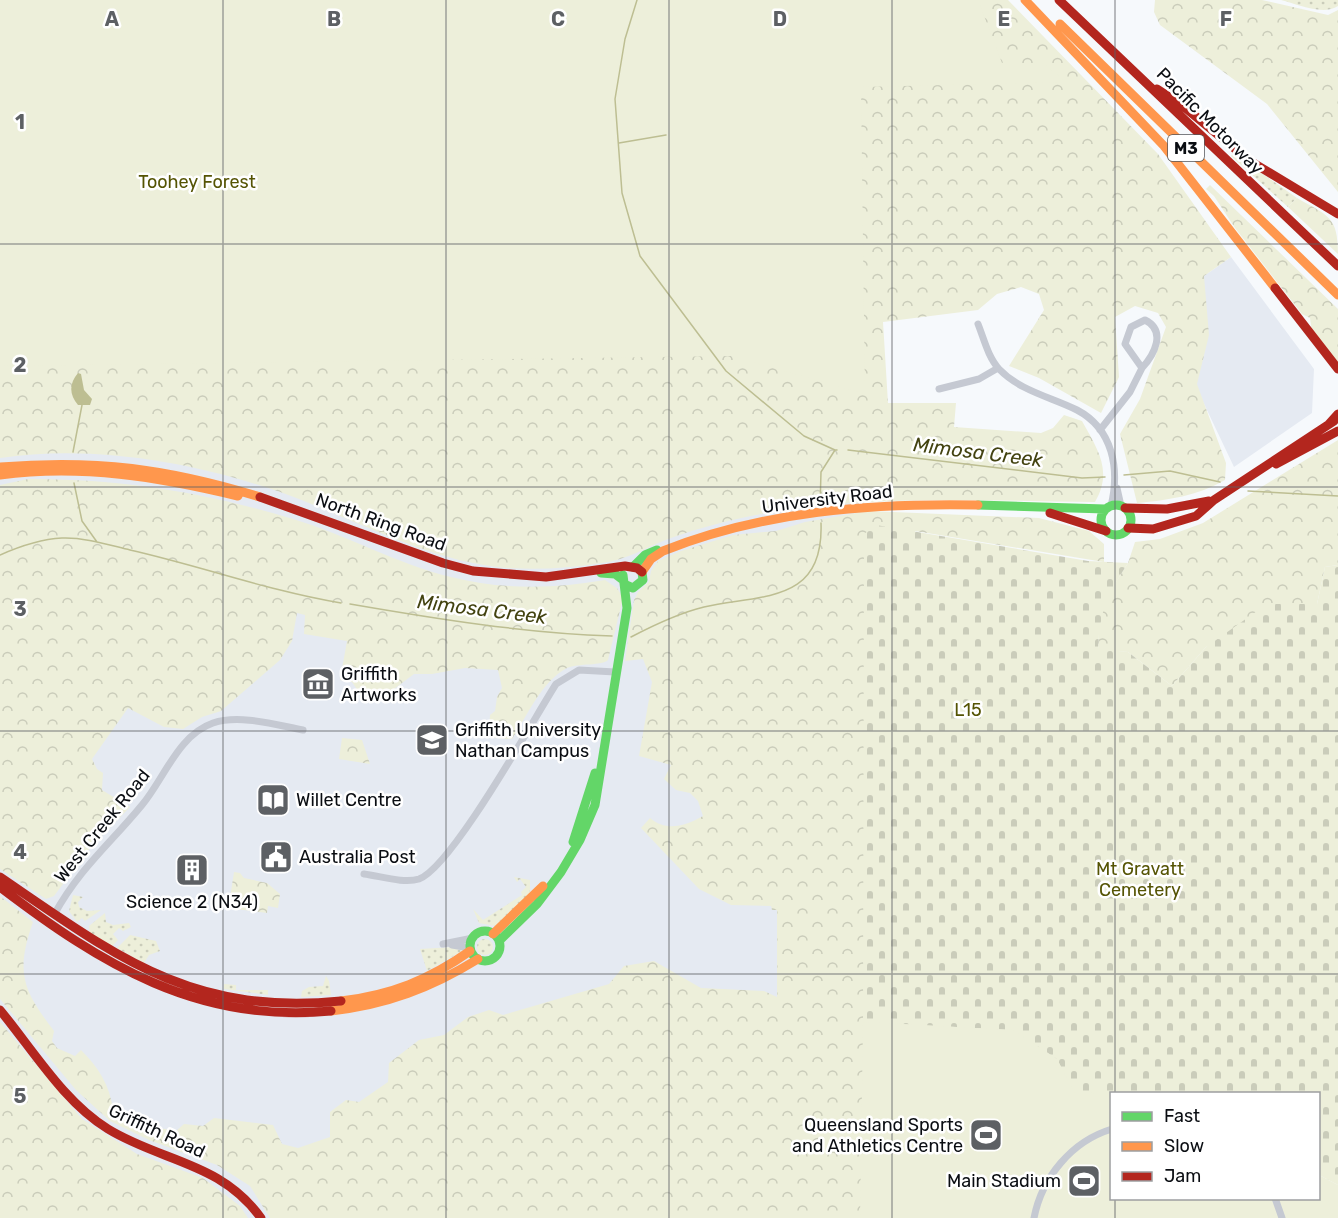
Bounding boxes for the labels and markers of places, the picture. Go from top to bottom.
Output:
place label: Griffith Artworks [341,663,417,706]
museum icon: Griffith Artworks [300,666,336,702]
place label: Griffith University Nathan Campus [455,719,601,762]
school or university icon: Griffith University Nathan Campus [414,722,450,758]
library icon: Willet Centre [255,782,291,818]
place label: Willet Centre [296,789,402,811]
public building icon: Australia Post [258,839,294,875]
place label: Australia Post [299,846,416,868]
building icon: Science 2 (N34) [174,852,210,888]
place label: Science 2 (N34) [126,891,258,913]
place label: Queensland Sports and Athletics Centre [792,1114,963,1157]
sports icon: Queensland Sports and Athletics Centre [968,1117,1004,1153]
sports icon: Main Stadium [1066,1163,1102,1199]
place label: Main Stadium [947,1170,1061,1192]

